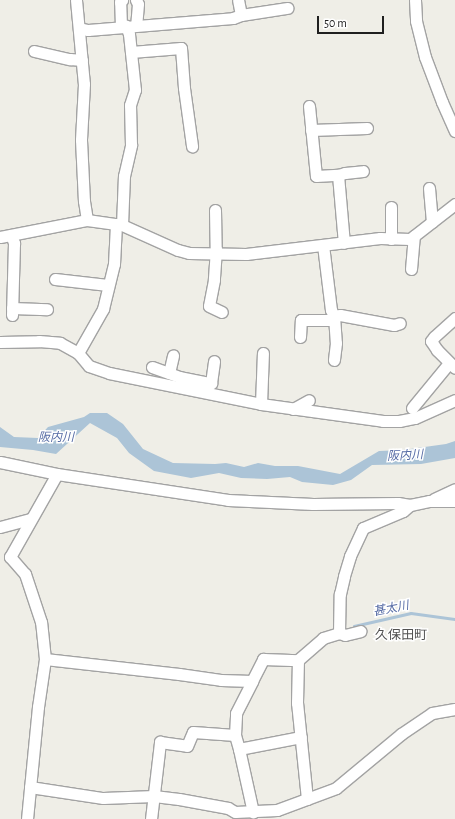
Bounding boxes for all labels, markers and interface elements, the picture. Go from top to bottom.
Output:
scale bar [319,8,386,34]
text: 50 m [324,17,347,29]
water label: 阪内川 [38,431,74,445]
water label: 阪内川 [387,448,423,464]
water label: 甚太川 [372,598,410,620]
district label: 久保田町 [375,628,427,644]

